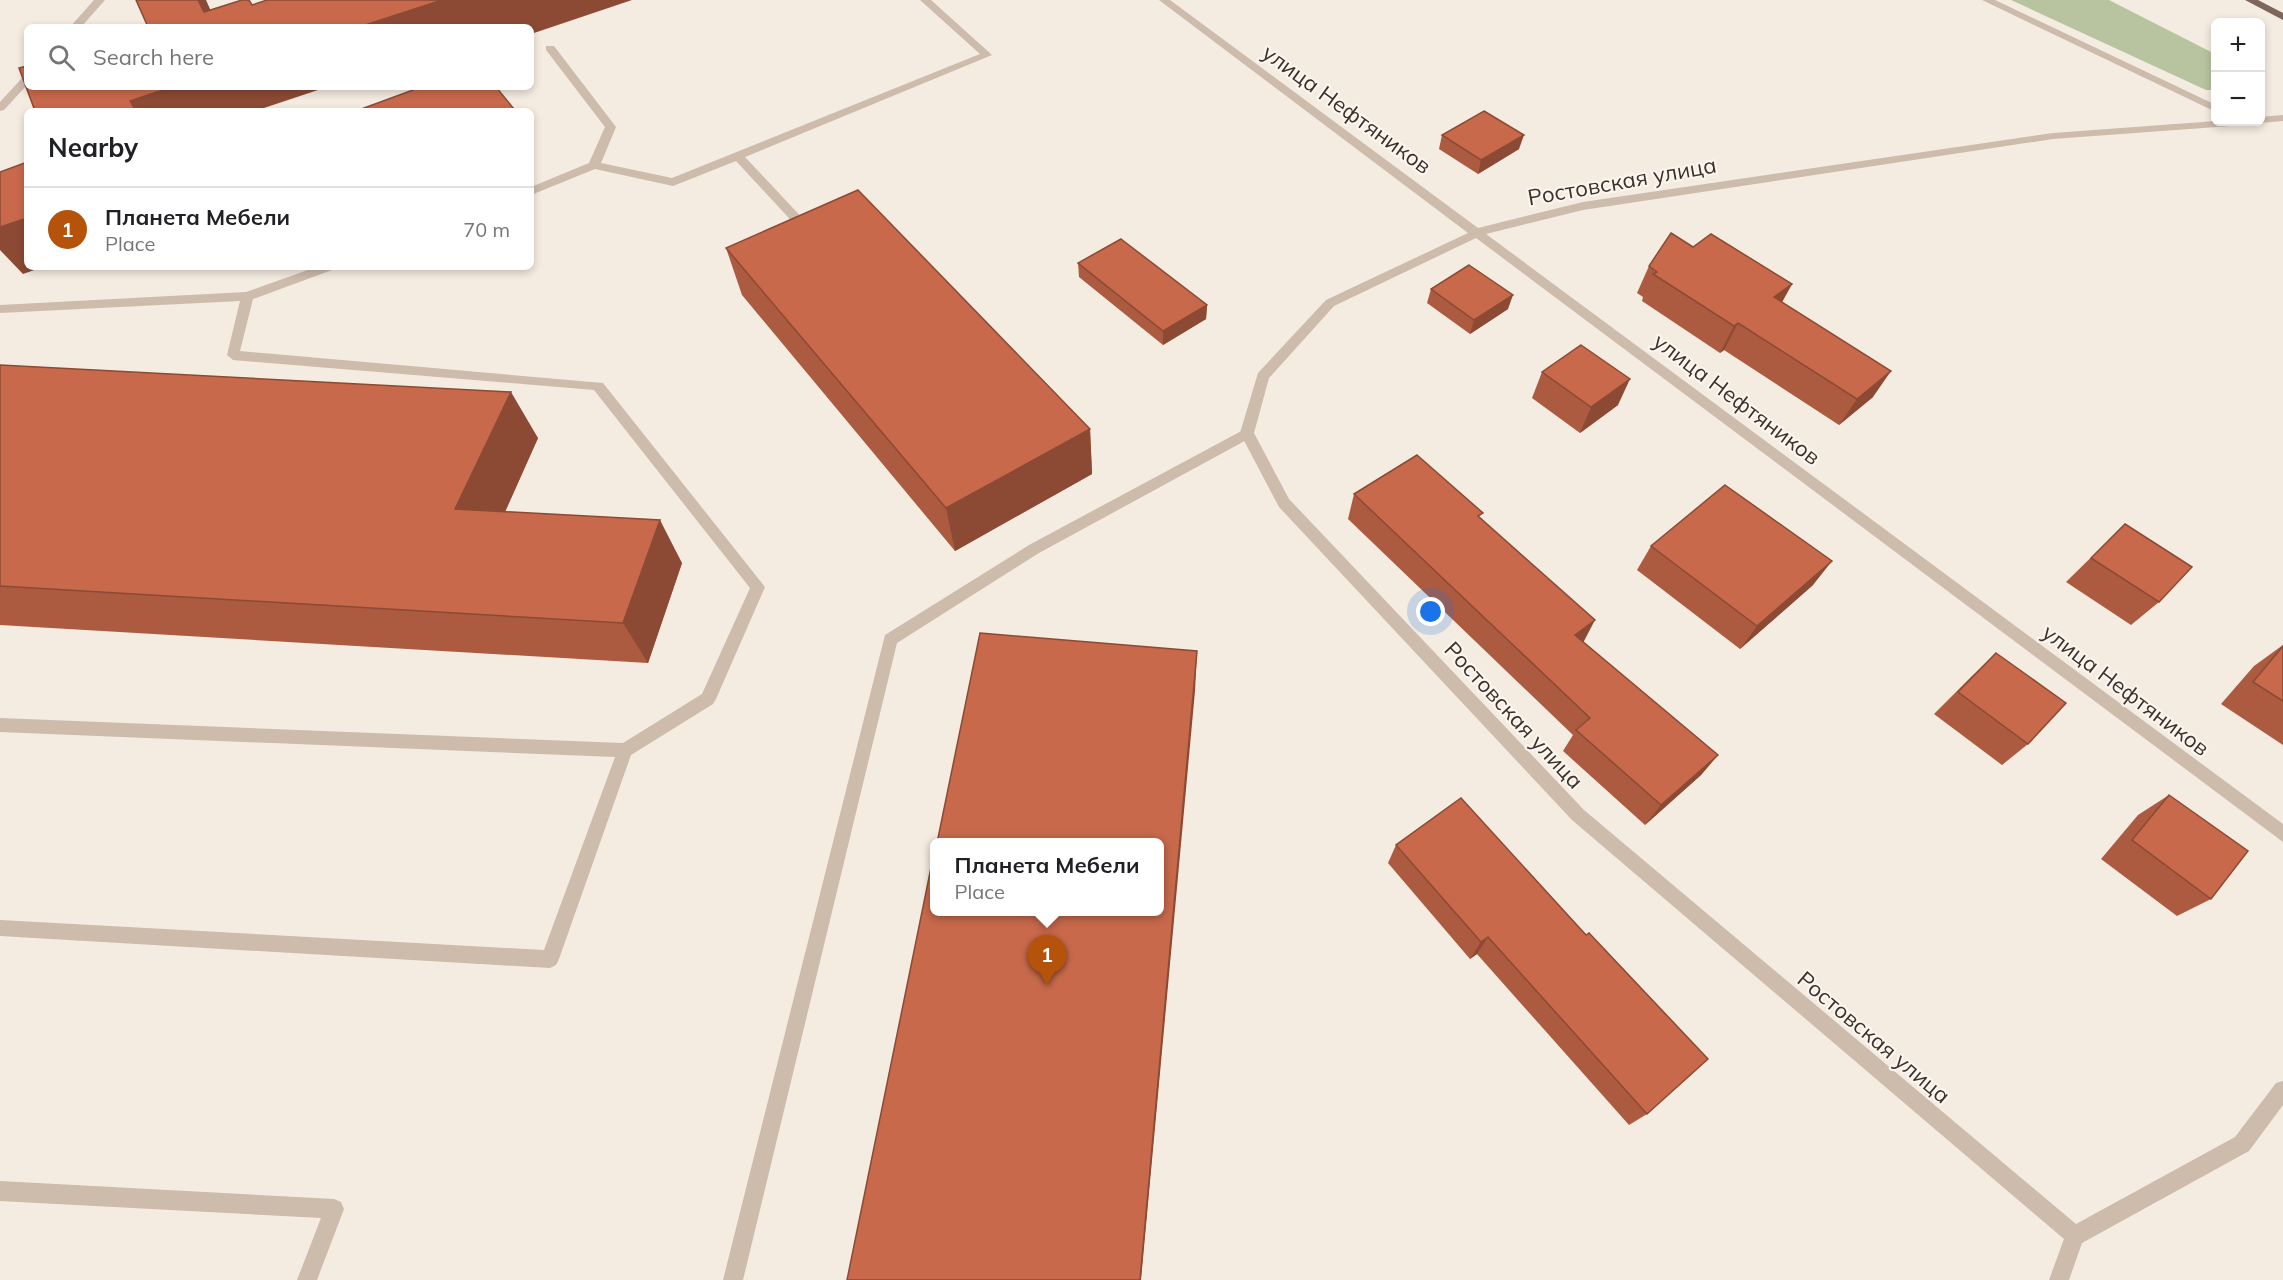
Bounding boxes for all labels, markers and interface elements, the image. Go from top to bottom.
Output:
map controls [2211,18,2265,126]
button: + [2211,18,2265,72]
search box [24,24,534,90]
street label: улица Нефтяников [1257,38,1437,180]
icon: search [45,41,78,74]
text: Search here [93,43,214,71]
button: − [2211,72,2265,126]
text: Nearby [48,131,138,164]
street label: Ростовская улица [1525,151,1719,211]
text: Планета Мебели [105,203,290,231]
text: 1 [62,217,74,242]
text: 70 m [463,217,510,242]
text: Place [105,231,155,256]
street label: улица Нефтяников [1648,327,1826,471]
your location [1416,597,1445,626]
street label: улица Нефтяников [2037,618,2215,762]
street label: Ростовская улица [1439,636,1589,794]
popup [930,838,1164,916]
text: Планета Мебели [954,851,1140,879]
text: Place [954,879,1005,904]
pin: 1 [1028,936,1066,985]
street label: Ростовская улица [1792,965,1956,1109]

